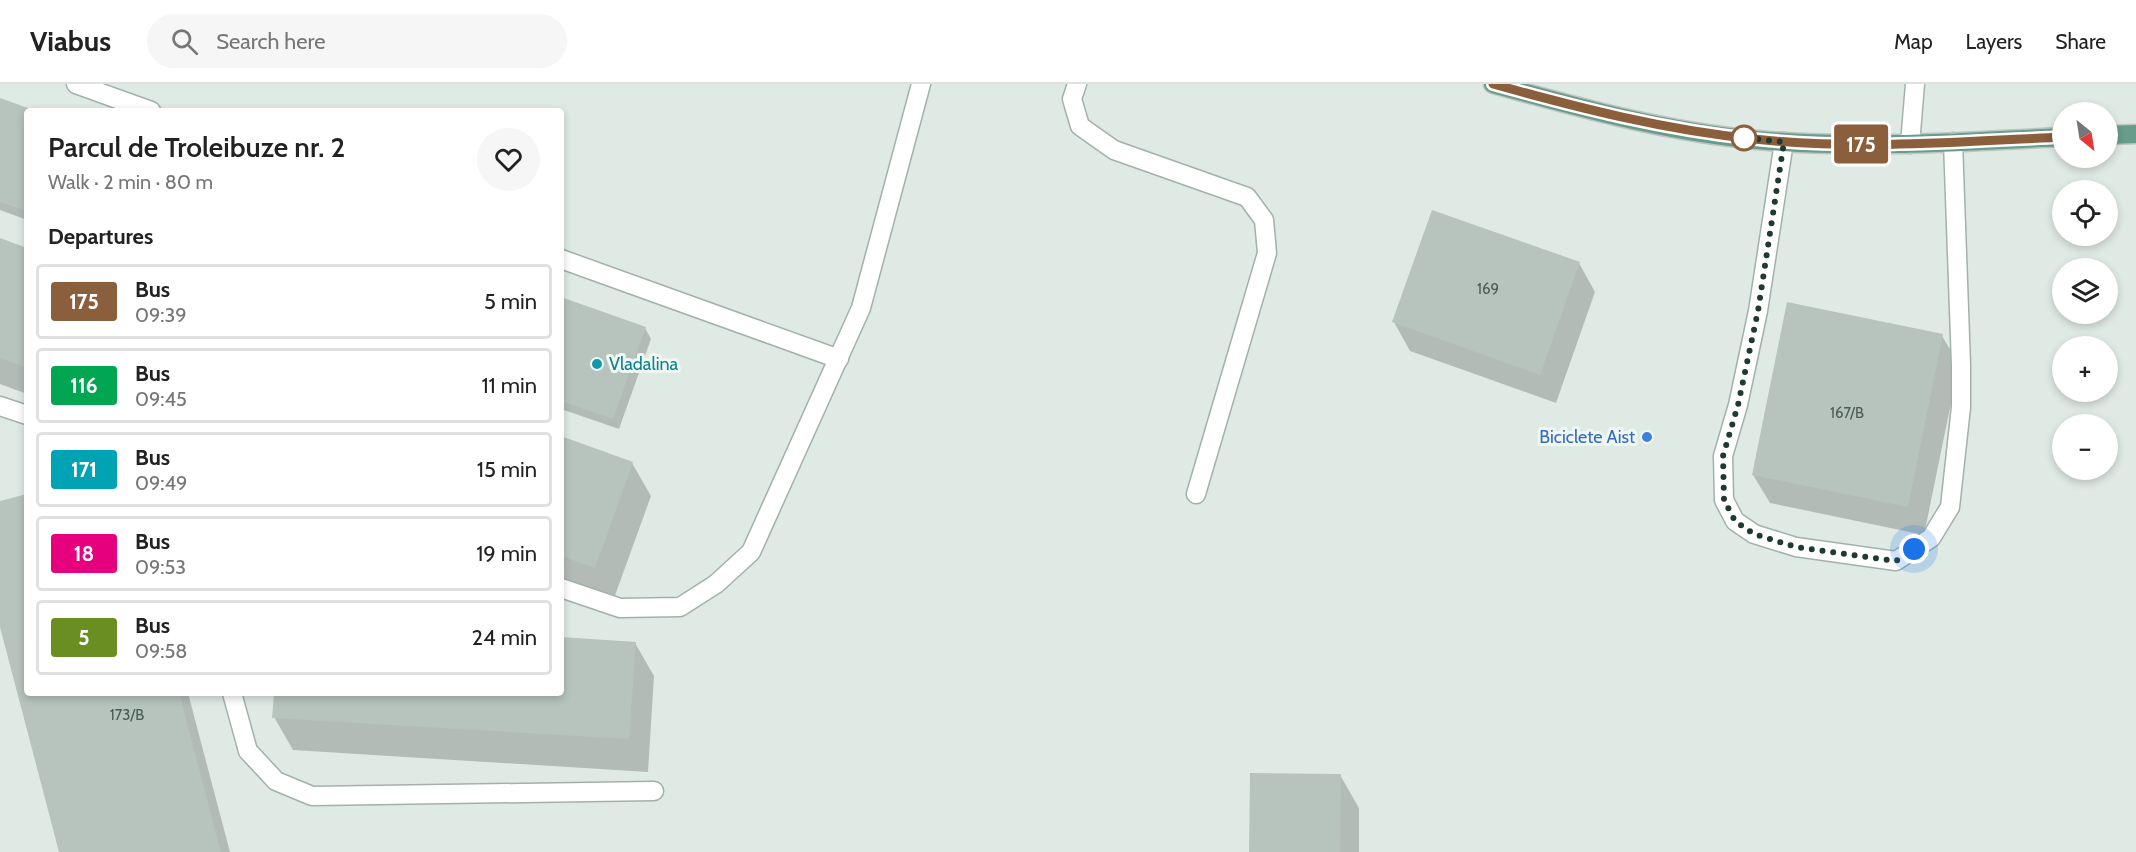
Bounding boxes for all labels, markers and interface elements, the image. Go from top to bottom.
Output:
search box [147,14,567,68]
text: Viabus [30,24,111,58]
icon: search [168,25,201,58]
text: Search here [216,28,325,55]
text: Map [1894,29,1933,54]
text: Layers [1966,29,2022,54]
text: Share [2055,29,2106,54]
north arrow [2052,102,2118,168]
map controls [2052,102,2118,480]
line badge: 175 [1826,124,1896,164]
unlabelled marker [1731,125,1757,151]
button: heart [477,128,540,191]
text: Parcul de Troleibuze nr. 2 [48,130,345,164]
text: 175 [1846,132,1876,157]
text: Walk · 2 min · 80 m [48,170,213,194]
button: locate [2052,180,2118,246]
text: Departures [48,223,153,250]
button: layers [2052,258,2118,324]
text: Bus [135,276,170,303]
house number: 169 [1477,280,1499,298]
text: 5 min [484,288,537,315]
text: 175 [69,289,99,314]
text: 09:39 [135,303,187,327]
button: + [2052,336,2118,402]
place label: Vladalina [609,353,679,375]
marker: Vladalina [590,357,604,371]
text: Bus [135,360,170,387]
text: 11 min [481,372,537,399]
text: 116 [70,373,98,398]
text: 09:45 [135,387,187,411]
house number: 167/B [1830,404,1864,422]
button: − [2052,414,2118,480]
place label: Biciclete Aist [1539,426,1635,448]
marker: Biciclete Aist [1640,430,1654,444]
text: Bus [135,444,170,471]
text: 15 min [477,456,537,483]
text: 171 [71,457,97,482]
text: 09:49 [135,471,187,495]
text: Bus [135,528,170,555]
your location [1899,534,1929,564]
text: 19 min [476,540,537,567]
text: 18 [74,541,94,566]
text: 09:53 [135,555,186,579]
text: Bus [135,612,170,639]
text: 24 min [472,624,537,651]
text: 5 [78,625,90,650]
text: 09:58 [135,639,187,663]
house number: 173/B [110,706,144,724]

